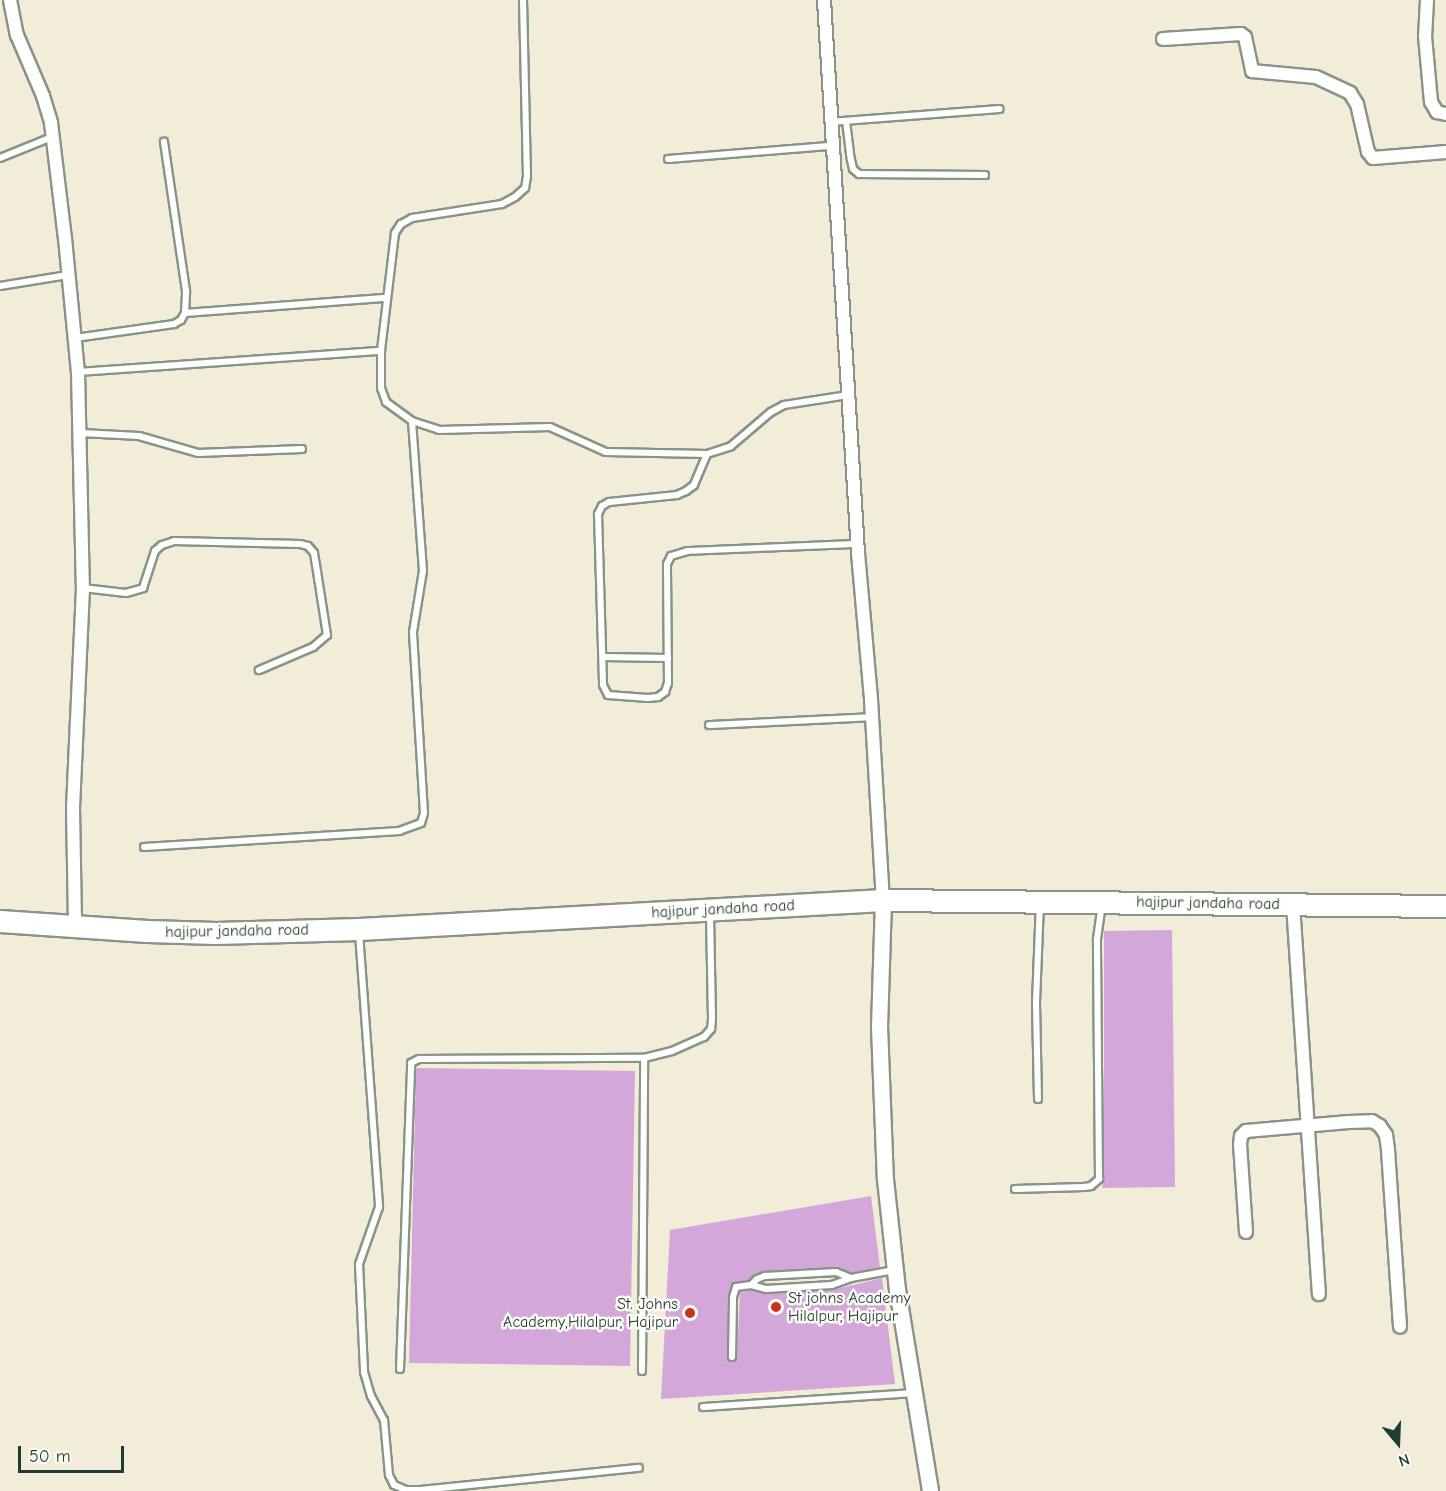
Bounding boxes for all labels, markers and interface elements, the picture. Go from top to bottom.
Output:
street label: hajipur jandaha road [1136,892,1280,914]
street label: hajipur jandaha road [651,896,795,922]
street label: hajipur jandaha road [165,920,309,942]
place label: St johns Academy Hilalpur, Hajipur [788,1288,911,1326]
place label: St. Johns Academy,Hilalpur, Hajipur [503,1294,678,1332]
marker: St johns Academy Hilalpur, Hajipur [769,1300,783,1314]
marker: St. Johns Academy,Hilalpur, Hajipur [683,1306,697,1320]
north arrow [1368,1413,1428,1473]
scale bar [21,1434,128,1472]
text: 50 m [29,1446,71,1467]
text: N [1396,1450,1412,1470]

